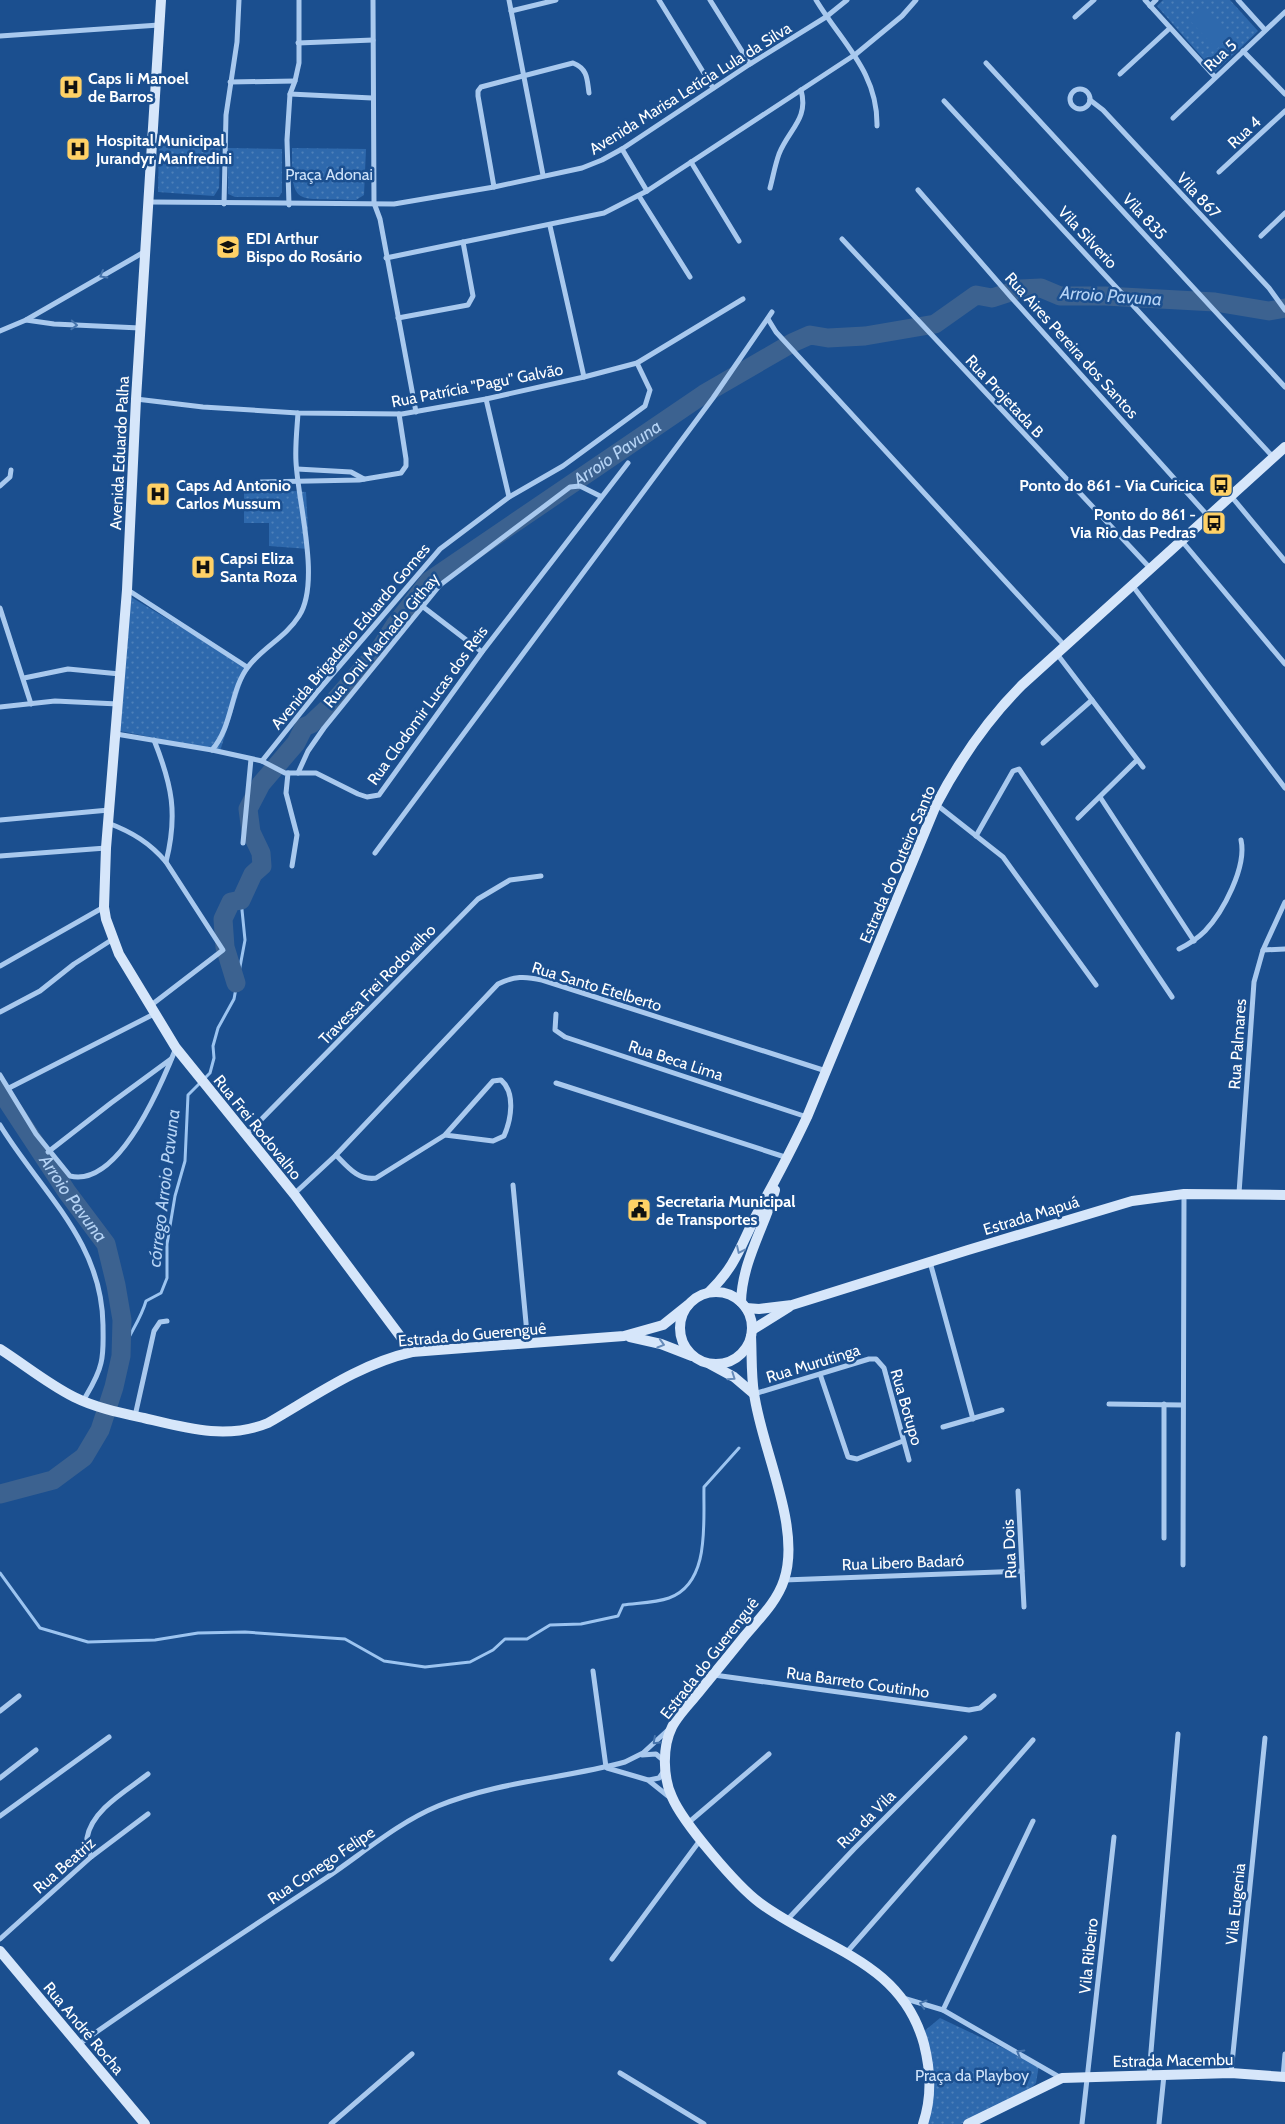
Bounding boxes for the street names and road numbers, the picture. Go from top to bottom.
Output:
street label: Avenida Marisa Letícia Lula da Silva [586,18,795,159]
street label: Rua 5 [1200,36,1241,75]
street label: Rua 4 [1224,112,1265,152]
street label: Vila 867 [1173,169,1225,222]
street label: Vila 835 [1119,189,1171,243]
street label: Vila Silverio [1054,202,1121,273]
street label: Rua Aires Pereira dos Santos [1001,268,1142,423]
street label: Rua Projetada B [961,351,1048,442]
street label: Rua Patrícia "Pagu" Galvão [390,359,565,411]
street label: Avenida Eduardo Palha [106,375,133,530]
street label: Avenida Brigadeiro Eduardo Gomes [267,539,434,733]
street label: Rua Onil Machado Githay [319,569,443,712]
street label: Rua Clodomir Lucas dos Reis [363,622,492,789]
street label: Estrada do Outeiro Santo [856,782,939,946]
street label: Travessa Frei Rodovalho [315,920,440,1048]
street label: Rua Santo Etelberto [530,958,664,1015]
street label: Rua Palmares [1225,998,1250,1090]
street label: Rua Beca Lima [626,1036,726,1085]
street label: Rua Frei Rodovalho [210,1071,306,1184]
street label: Estrada Mapuá [981,1192,1082,1239]
street label: Estrada do Guerenguê [397,1319,547,1350]
street label: Rua Murutinga [764,1340,863,1387]
street label: Rua Botupo [887,1367,927,1448]
street label: Rua Dois [998,1518,1021,1579]
street label: Rua Libero Badaró [842,1551,965,1574]
street label: Estrada do Guerenguê [656,1594,763,1723]
street label: Rua Barreto Coutinho [785,1663,931,1702]
street label: Rua da Vila [833,1786,900,1852]
street label: Rua Conego Felipe [264,1823,378,1908]
street label: Rua Beatriz [30,1833,99,1897]
street label: Vila Eugenia [1222,1862,1249,1946]
street label: Vila Ribeiro [1075,1917,1102,1995]
street label: Rua André Rocha [39,1978,128,2079]
street label: Estrada Macembu [1112,2050,1234,2071]

